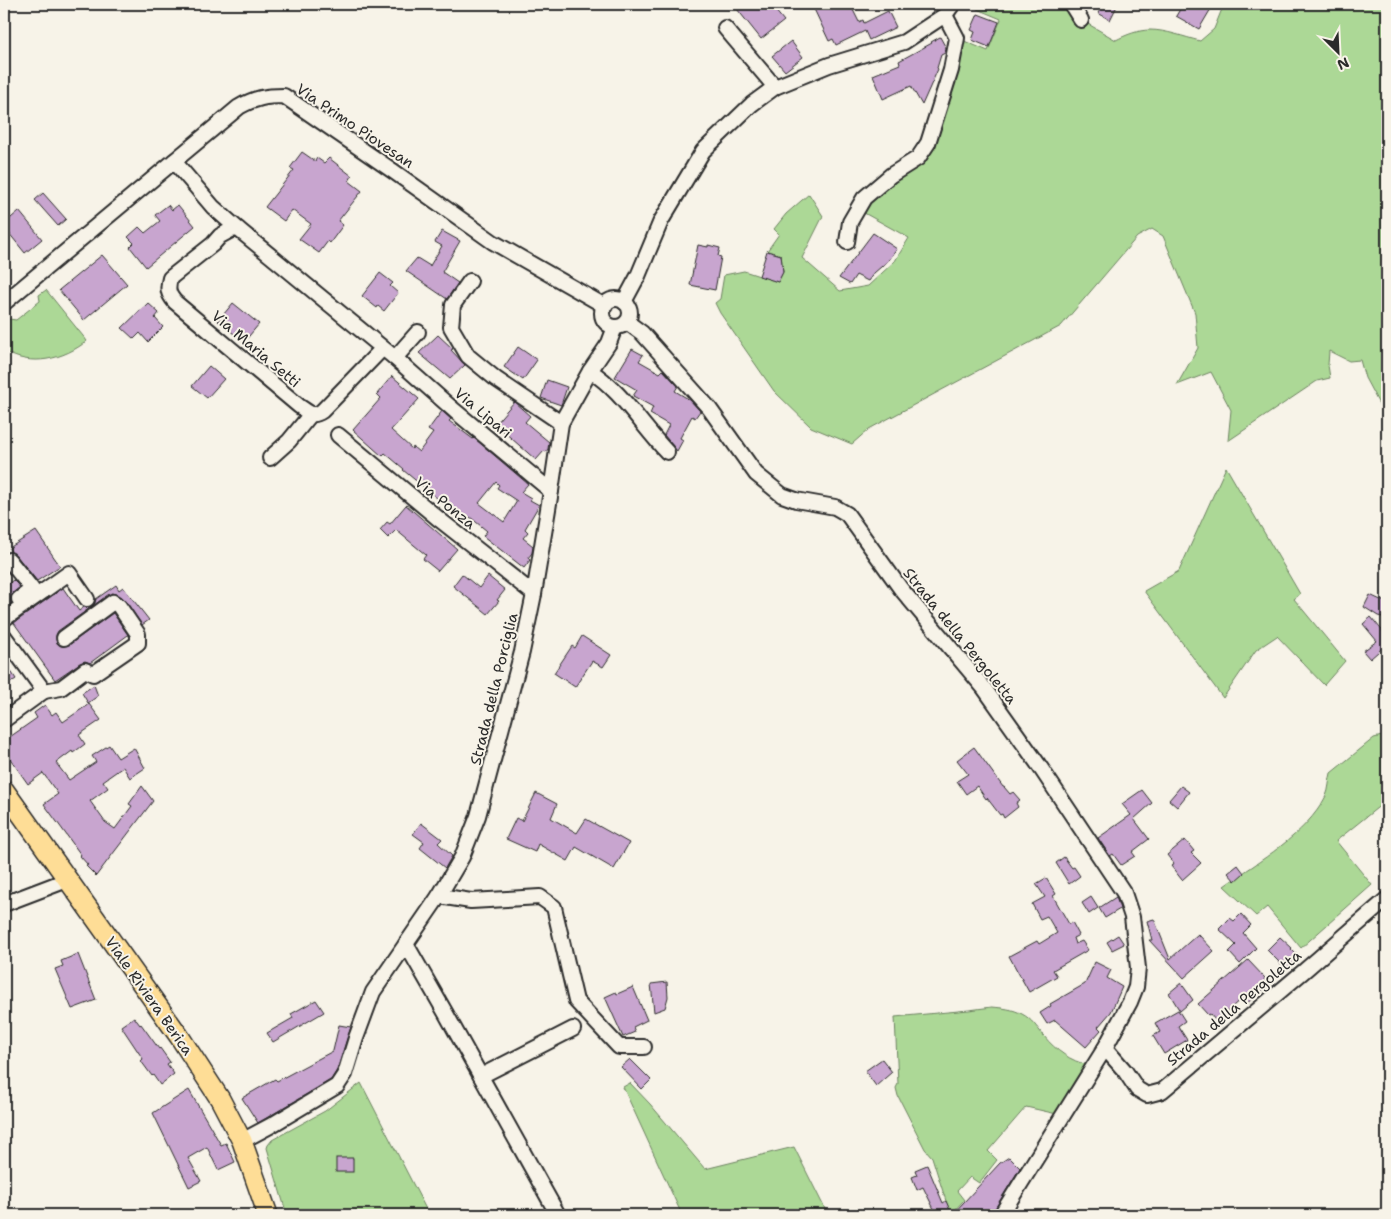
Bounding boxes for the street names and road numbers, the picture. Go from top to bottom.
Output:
street label: Via Primo Piovesan [292,79,418,173]
street label: Via Maria Setti [207,306,305,392]
street label: Via Lipari [450,383,516,443]
street label: Via Ponza [410,472,480,534]
street label: Strada della Pergoletta [899,564,1022,709]
street label: Strada della Porciglia [465,610,523,767]
street label: Viale Riviera Berica [100,933,198,1060]
street label: Strada della Pergoletta [1162,945,1306,1070]

